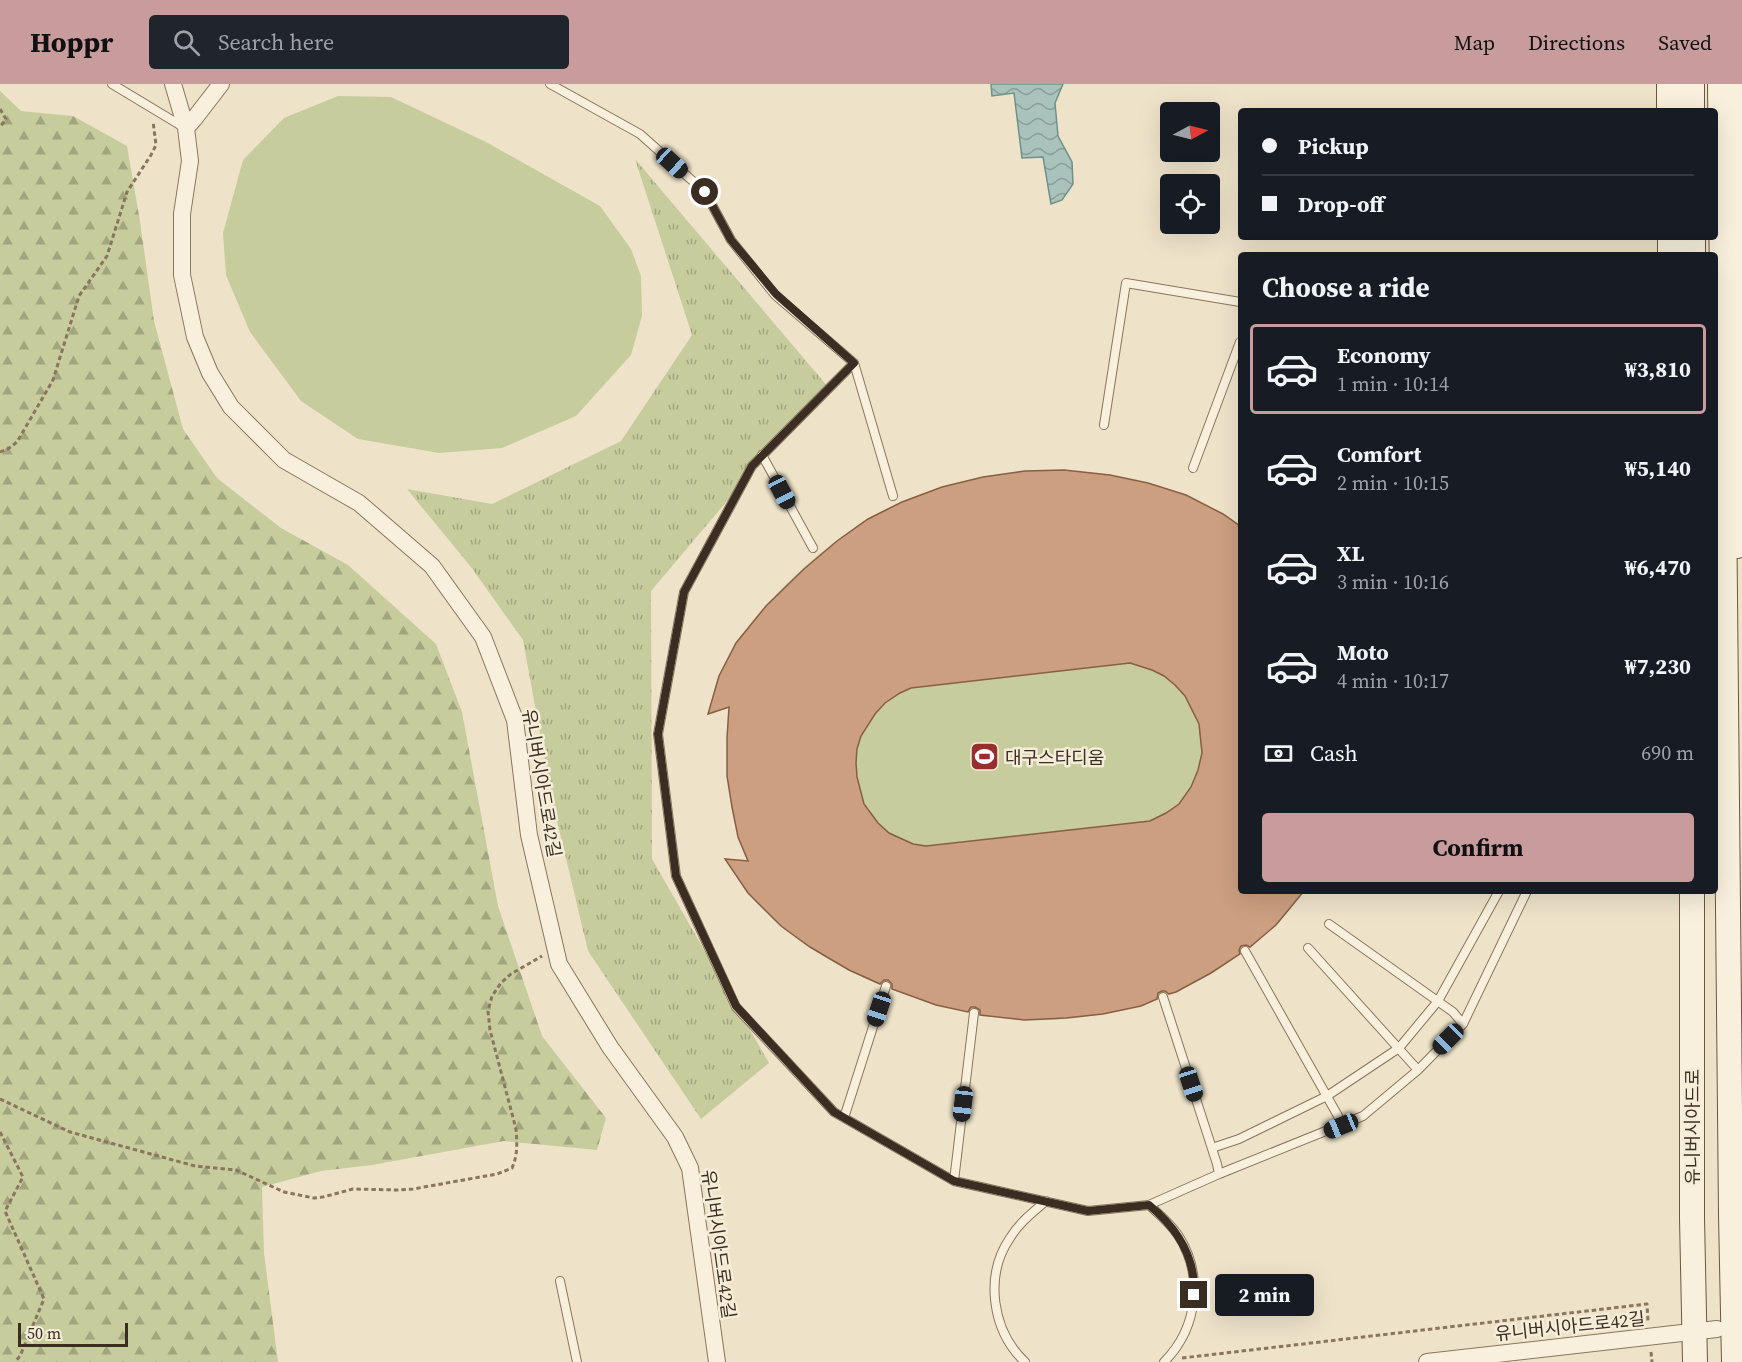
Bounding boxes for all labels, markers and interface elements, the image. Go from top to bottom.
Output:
search box [149,15,569,69]
text: Hoppr [30,23,113,61]
icon: search [170,26,203,59]
text: Search here [218,27,334,57]
text: Map [1454,28,1495,57]
text: Directions [1528,28,1625,57]
text: Saved [1658,28,1712,57]
north arrow [1160,102,1220,162]
map controls [1160,102,1220,234]
text: Pickup [1298,131,1369,161]
car [653,144,691,182]
button: locate [1160,174,1220,234]
route start [691,178,718,205]
text: Drop-off [1298,189,1384,219]
text: Choose a ride [1262,269,1430,306]
text: Economy [1337,340,1431,370]
icon: car [1265,342,1319,396]
text: ₩3,810 [1625,354,1691,384]
text: 1 min · 10:14 [1337,370,1449,398]
text: Comfort [1337,439,1421,469]
icon: car [1265,441,1319,495]
text: ₩5,140 [1625,453,1691,483]
text: 2 min · 10:15 [1337,469,1449,497]
car [766,472,798,512]
text: XL [1337,538,1364,568]
icon: car [1265,540,1319,594]
text: ₩6,470 [1625,552,1691,582]
text: 3 min · 10:16 [1337,568,1449,596]
text: Moto [1337,637,1389,667]
icon: car [1265,639,1319,693]
text: ₩7,230 [1625,651,1691,681]
text: 4 min · 10:17 [1337,667,1449,695]
street label: 유니버시아드로42길 [517,707,567,859]
icon: cash [1262,737,1295,770]
text: Cash [1310,738,1358,768]
text: 690 m [1641,739,1694,767]
sports icon: 대구스타디움 [968,741,1000,773]
place label: 대구스타디움 [1005,745,1104,770]
button: Confirm [1262,813,1694,882]
car [865,989,893,1029]
car [1429,1020,1467,1058]
car [1177,1064,1205,1104]
street label: 유니버시아드로 [1680,1069,1705,1185]
car [952,1085,974,1123]
car [1321,1111,1361,1141]
street label: 유니버시아드로42길 [696,1168,742,1320]
callout: 2 min [1215,1274,1314,1316]
route end [1180,1281,1207,1308]
text: 2 min [1239,1281,1290,1309]
street label: 유니버시아드로42길 [1494,1306,1646,1346]
scale bar [18,1320,128,1348]
text: 50 m [27,1322,61,1344]

